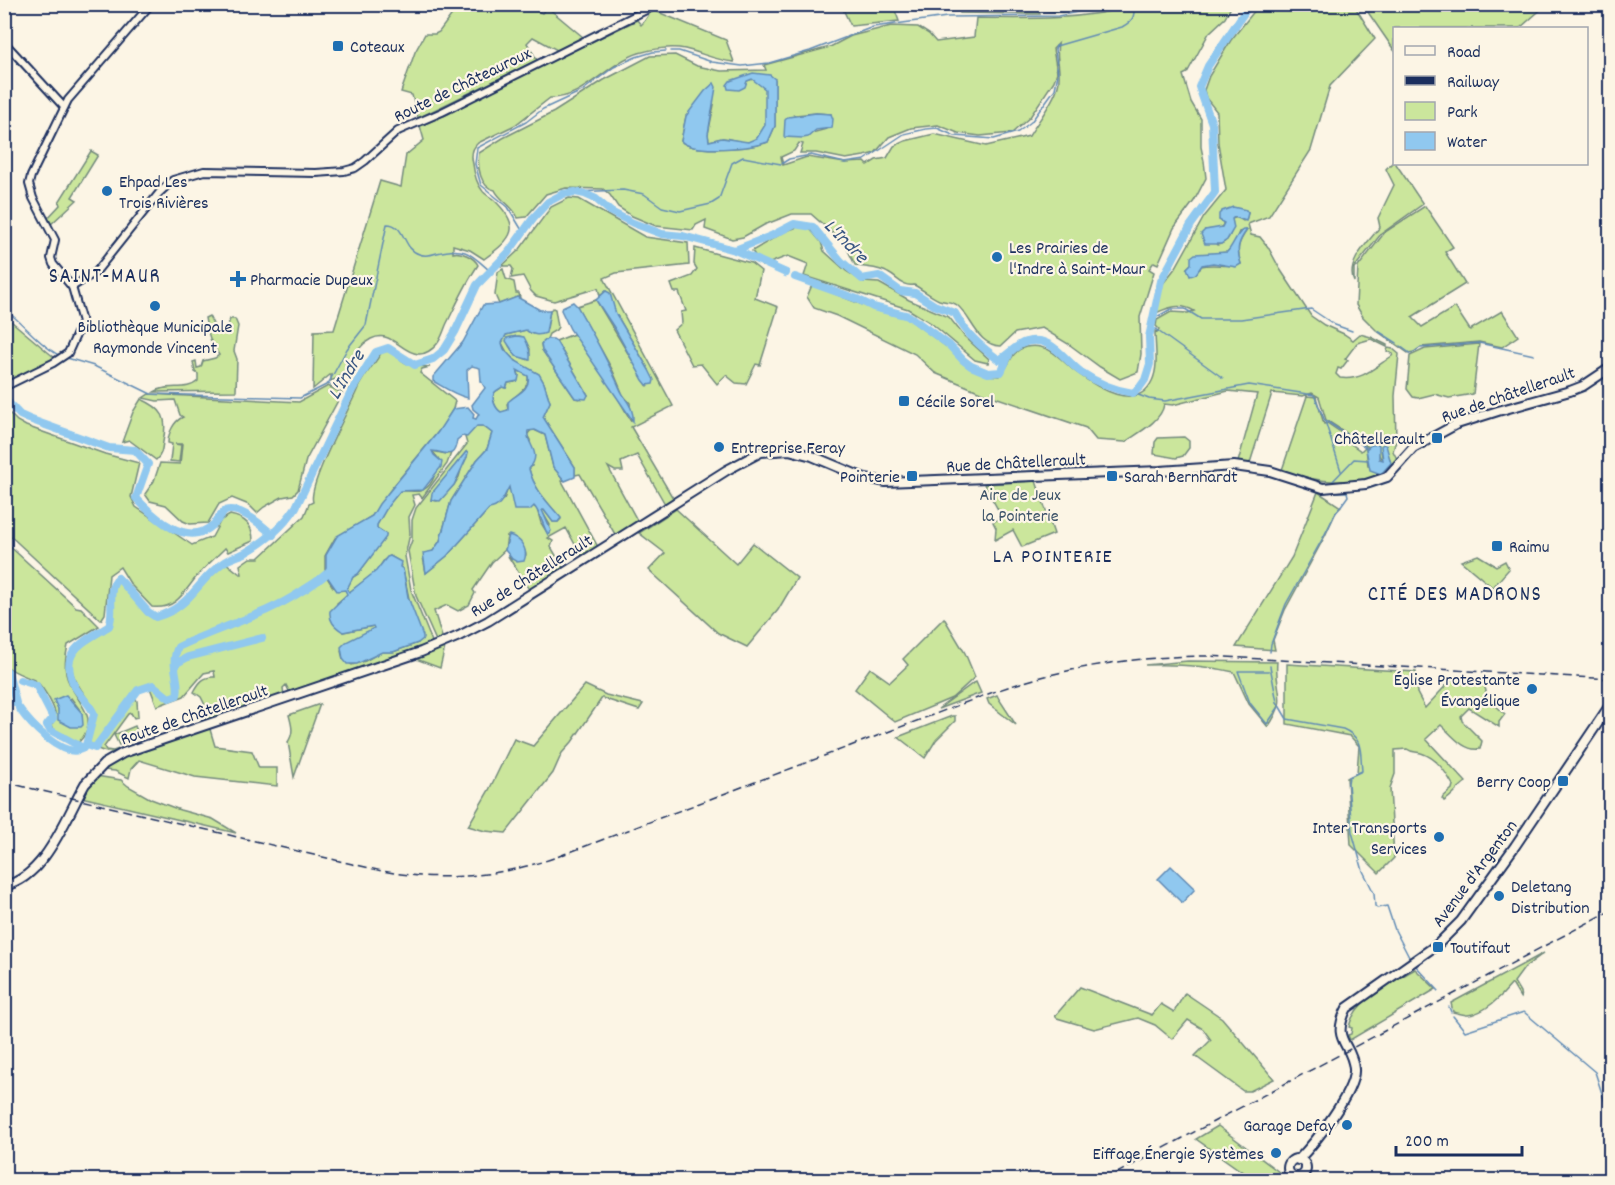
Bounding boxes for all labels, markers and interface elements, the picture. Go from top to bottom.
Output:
legend [1393,27,1588,165]
place label: Coteaux [350,36,405,61]
marker: Coteaux [331,39,345,53]
text: Road [1447,41,1481,66]
street label: Route de Châteauroux [390,42,536,130]
text: Railway [1447,71,1500,96]
text: Park [1447,101,1478,126]
text: Water [1447,131,1487,156]
place label: Ehpad Les Trois Rivières [119,171,209,217]
marker: Ehpad Les Trois Rivières [100,184,114,198]
water label: L'Indre [816,213,874,272]
place label: Les Prairies de l'Indre à Saint-Maur [1009,237,1146,283]
marker: Les Prairies de l'Indre à Saint-Maur [990,250,1004,264]
district label: SAINT-MAUR [49,263,161,293]
place label: Pharmacie Dupeux [250,269,373,294]
marker: Pharmacie Dupeux [231,272,245,286]
marker: Bibliothèque Municipale Raymonde Vincent [148,299,162,313]
place label: Bibliothèque Municipale Raymonde Vincent [77,316,233,362]
water label: L'Indre [322,345,374,406]
street label: Rue de Châtellerault [1439,362,1579,431]
place label: Cécile Sorel [916,391,995,416]
marker: Cécile Sorel [897,394,911,408]
place label: Châtellerault [1334,428,1425,453]
marker: Châtellerault [1430,431,1444,445]
place label: Entreprise Feray [731,437,846,462]
marker: Entreprise Feray [712,440,726,454]
street label: Rue de Châtellerault [946,448,1087,481]
place label: Pointerie [840,466,900,491]
place label: Sarah Bernhardt [1124,466,1238,491]
marker: Pointerie [905,469,919,483]
marker: Sarah Bernhardt [1105,469,1119,483]
park label: Aire de Jeux la Pointerie [979,484,1061,530]
street label: Rue de Châtellerault [466,529,599,625]
place label: Raimu [1509,536,1550,561]
marker: Raimu [1490,539,1504,553]
district label: LA POINTERIE [993,544,1113,572]
district label: CITÉ DES MADRONS [1368,581,1542,611]
place label: Église Protestante Évangélique [1394,669,1520,715]
street label: Route de Châtellerault [118,679,272,753]
marker: Église Protestante Évangélique [1525,682,1539,696]
place label: Berry Coop [1477,771,1551,796]
marker: Berry Coop [1556,774,1570,788]
street label: Avenue d'Argenton [1427,815,1525,934]
place label: Inter Transports Services [1312,817,1427,863]
marker: Inter Transports Services [1432,830,1446,844]
place label: Deletang Distribution [1511,876,1590,922]
marker: Deletang Distribution [1492,889,1506,903]
place label: Toutifaut [1450,937,1511,962]
marker: Toutifaut [1431,940,1445,954]
place label: Garage Defay [1243,1115,1336,1140]
marker: Garage Defay [1340,1118,1354,1132]
scale bar [1396,1119,1522,1157]
text: 200 m [1405,1130,1449,1155]
place label: Eiffage Énergie Systèmes [1093,1143,1264,1168]
marker: Eiffage Énergie Systèmes [1269,1146,1283,1160]

